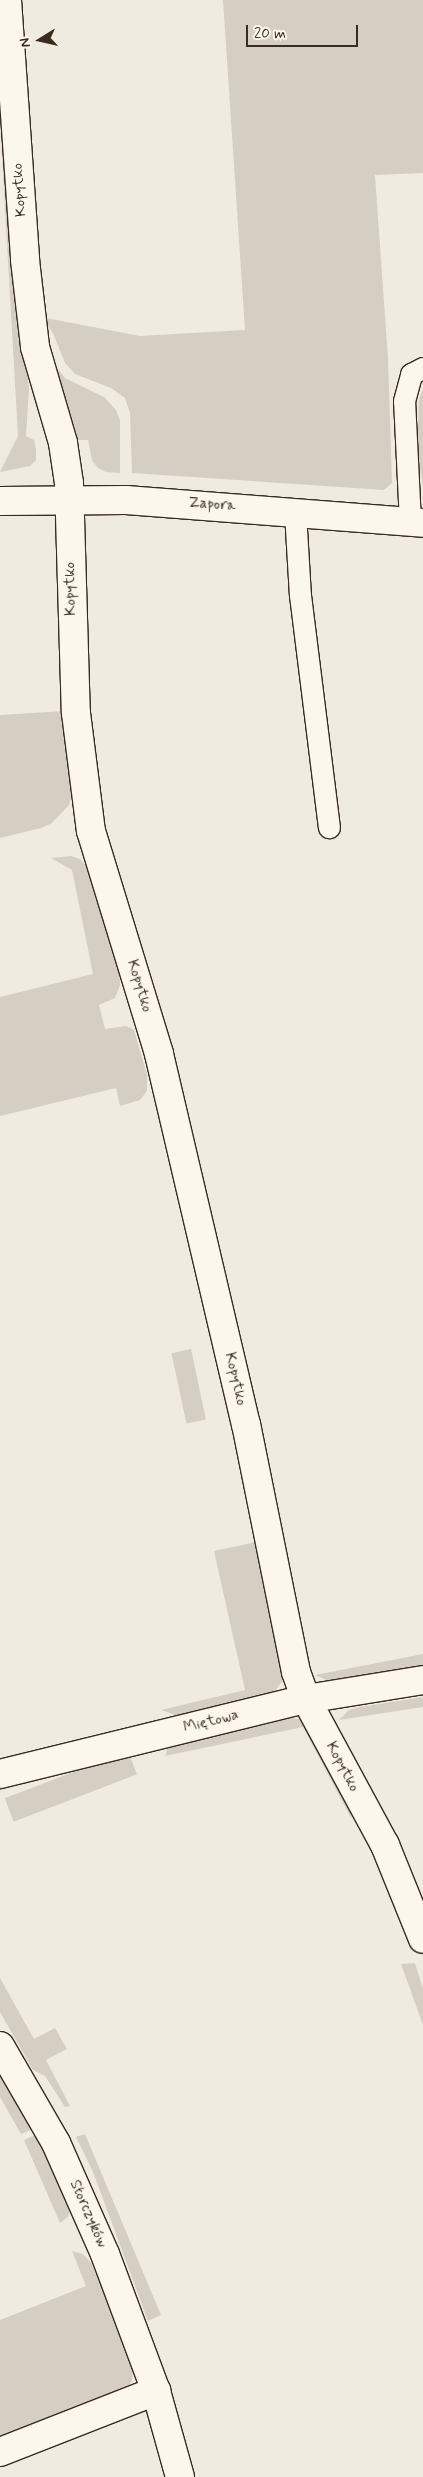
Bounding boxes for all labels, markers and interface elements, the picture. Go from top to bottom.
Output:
north arrow [15,15,65,65]
scale bar [248,15,360,47]
text: 20 m [254,24,286,44]
text: N [16,36,35,49]
street label: Kopytko [9,163,31,217]
street label: Zapora [188,494,236,516]
street label: Kopytko [62,562,80,616]
street label: Kopytko [123,958,155,1014]
street label: Kopytko [220,1351,250,1407]
street label: Miętowa [182,1706,240,1738]
street label: Kopytko [321,1739,363,1795]
street label: Storczyków [65,2177,111,2251]

